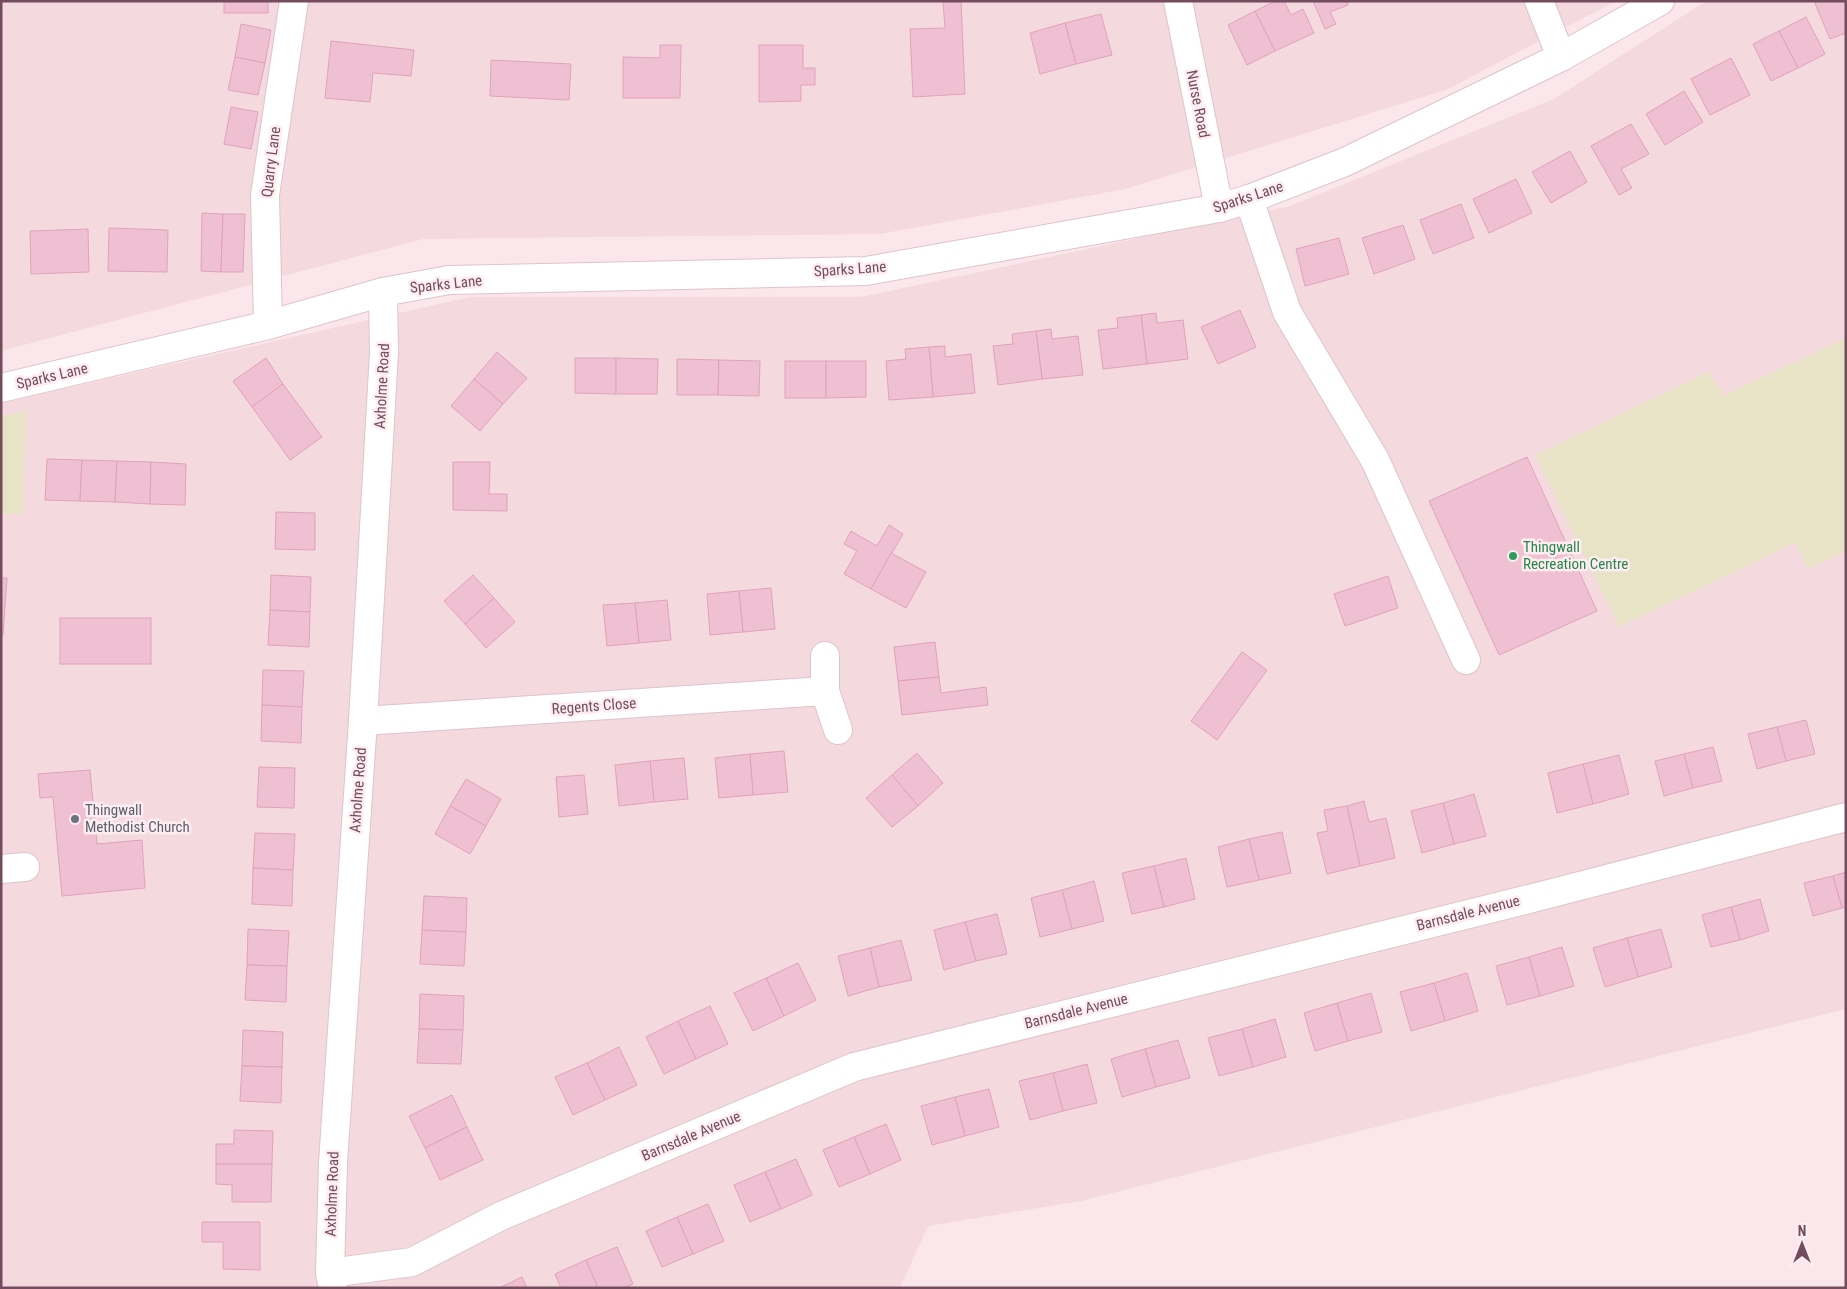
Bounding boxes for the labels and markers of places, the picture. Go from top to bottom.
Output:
place label: Thingwall Recreation Centre [1523,538,1628,573]
marker: Thingwall Recreation Centre [1507,550,1519,562]
place label: Thingwall Methodist Church [85,801,190,836]
marker: Thingwall Methodist Church [69,813,81,825]

